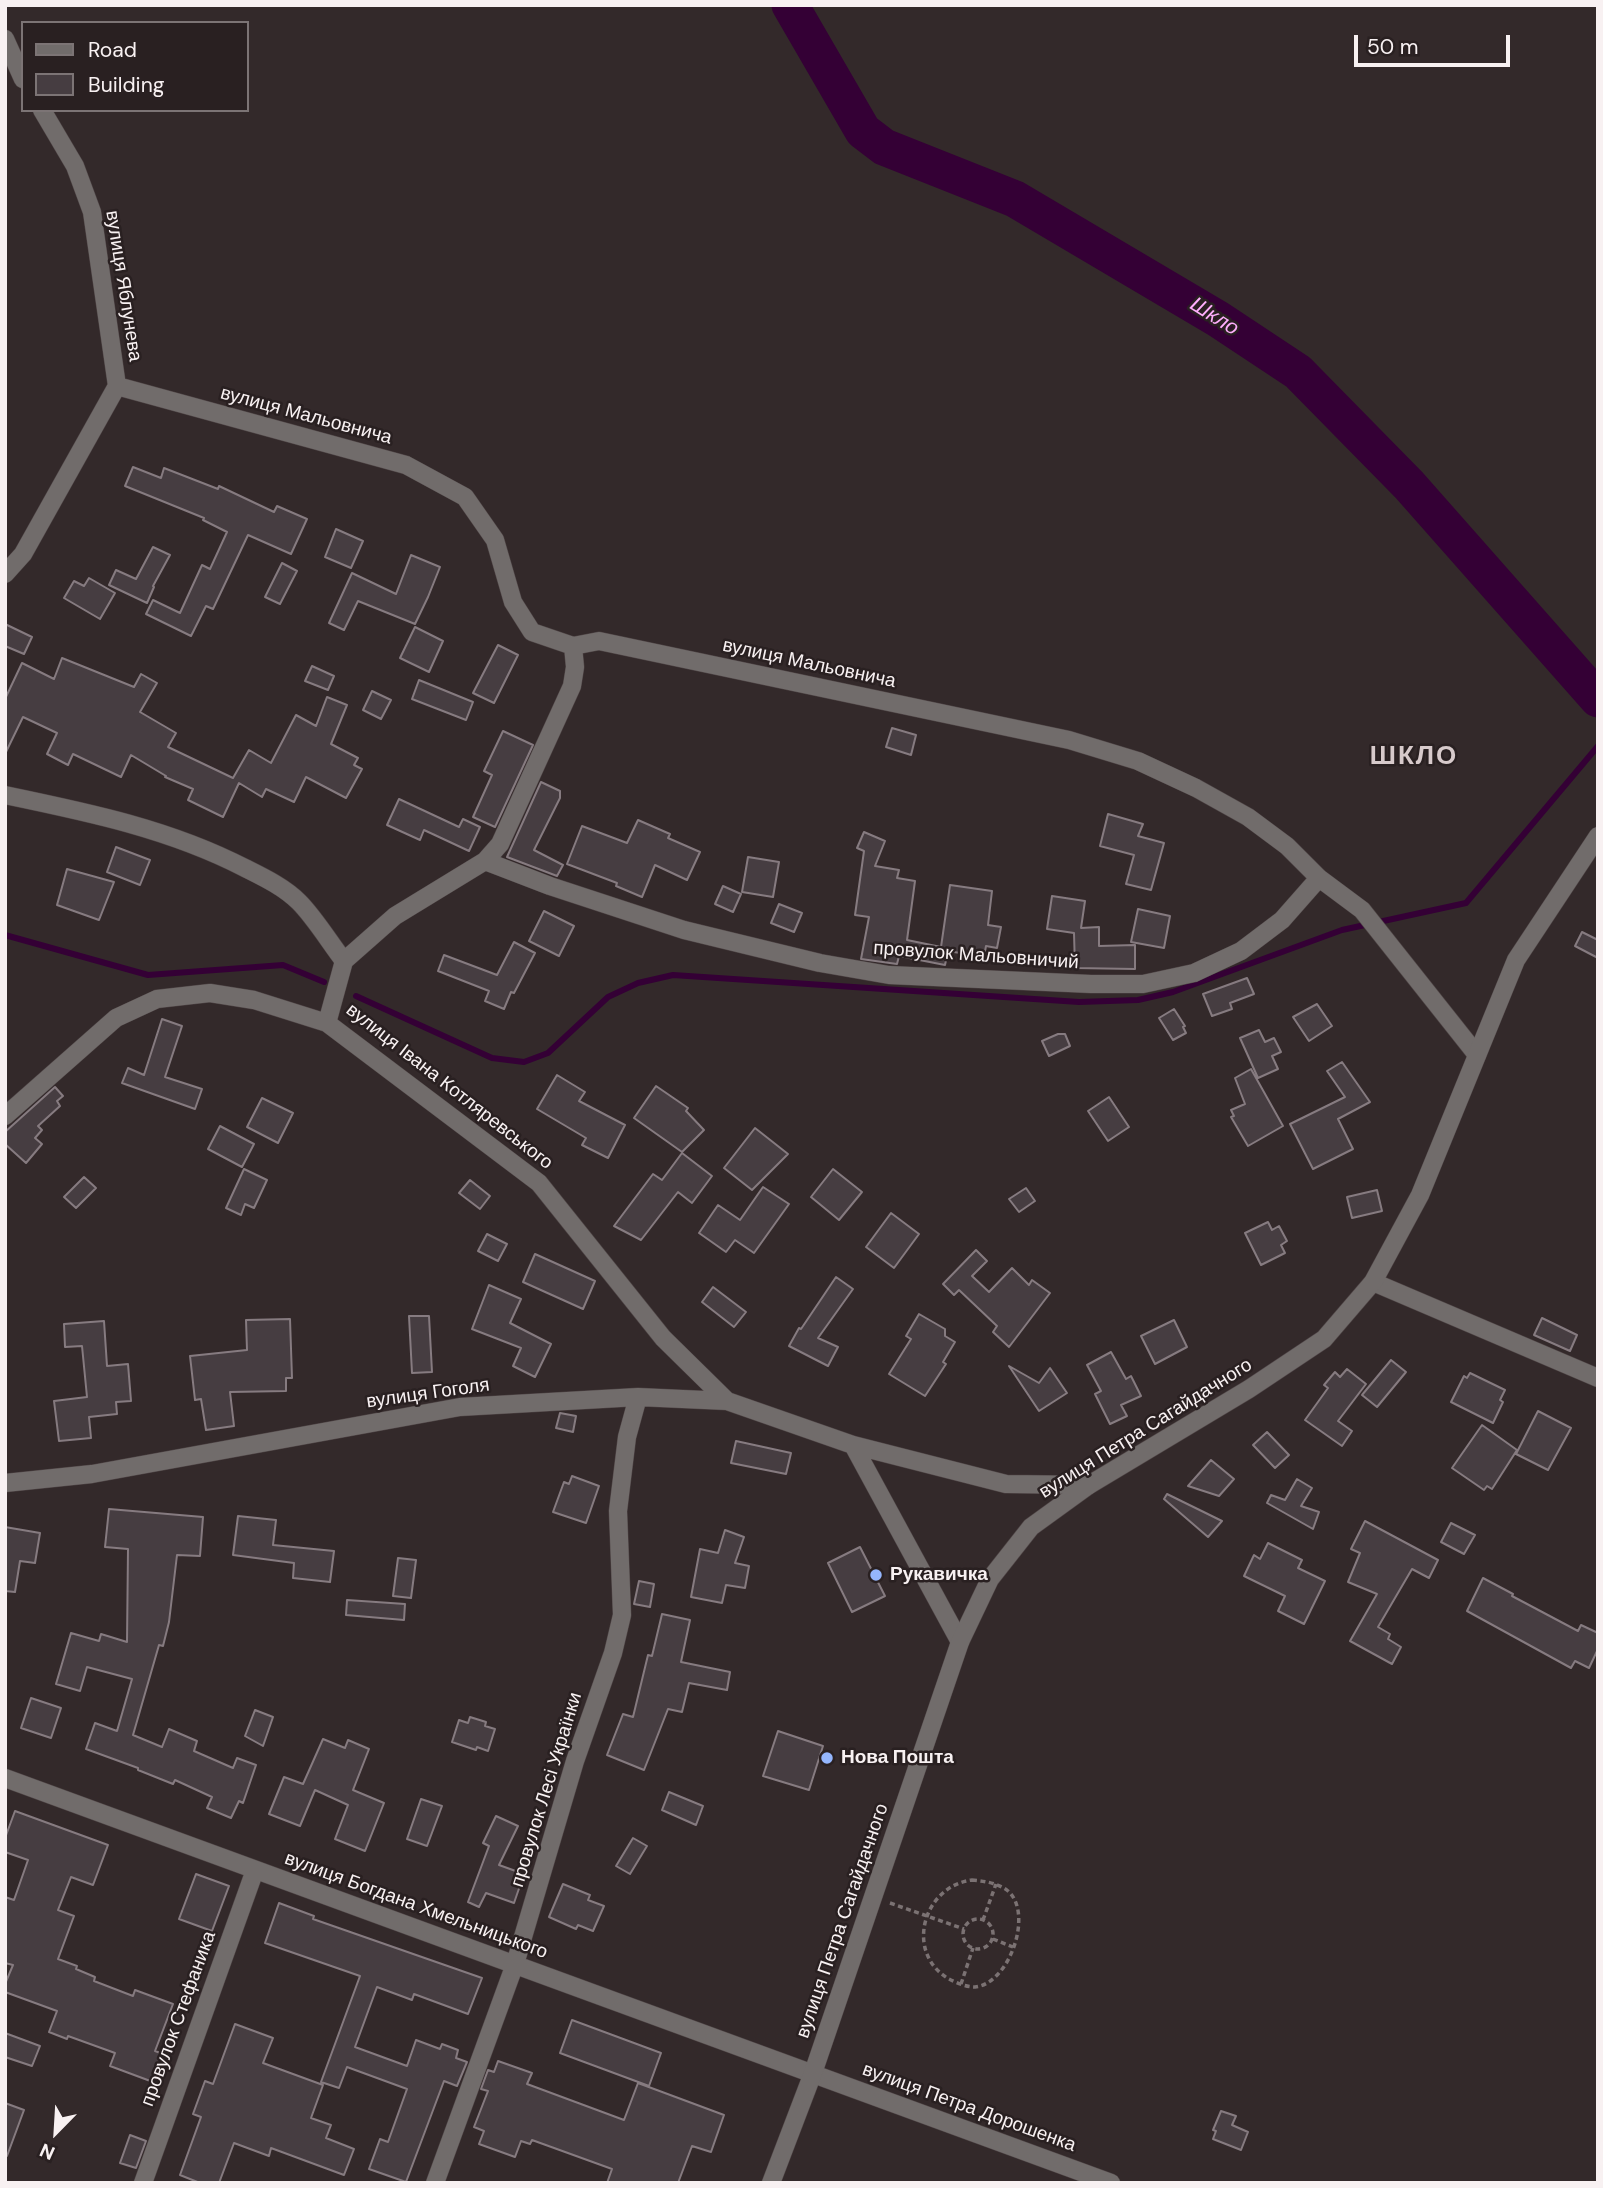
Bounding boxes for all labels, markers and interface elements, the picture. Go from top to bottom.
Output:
legend [21,21,248,112]
scale bar [1358,21,1514,65]
text: 50 m [1367,33,1418,61]
text: Road [88,36,137,64]
text: Building [88,71,164,99]
street label: вулиця Яблунева [100,209,146,363]
water label: Шкло [1185,292,1243,342]
street label: вулиця Мальовнича [218,382,394,450]
street label: вулиця Мальовнича [720,635,898,693]
district label: ШКЛО [1370,741,1458,773]
street label: провулок Мальовничий [873,937,1079,975]
street label: вулиця Івана Котляревського [341,999,557,1175]
street label: вулиця Петра Сагайдачного [1035,1354,1257,1504]
street label: вулиця Гоголя [365,1374,491,1414]
place label: Рукавичка [890,1564,988,1586]
marker: Рукавичка [868,1567,884,1583]
street label: провулок Лесі Українки [506,1690,588,1890]
place label: Нова Пошта [841,1747,954,1769]
marker: Нова Пошта [819,1750,835,1766]
street label: вулиця Петра Сагайдачного [792,1801,894,2041]
street label: вулиця Богдана Хмельницького [281,1848,551,1964]
street label: провулок Стефаника [137,1928,221,2110]
street label: вулиця Петра Дорошенка [859,2059,1079,2157]
north arrow [21,2097,91,2167]
text: N [36,2137,59,2166]

